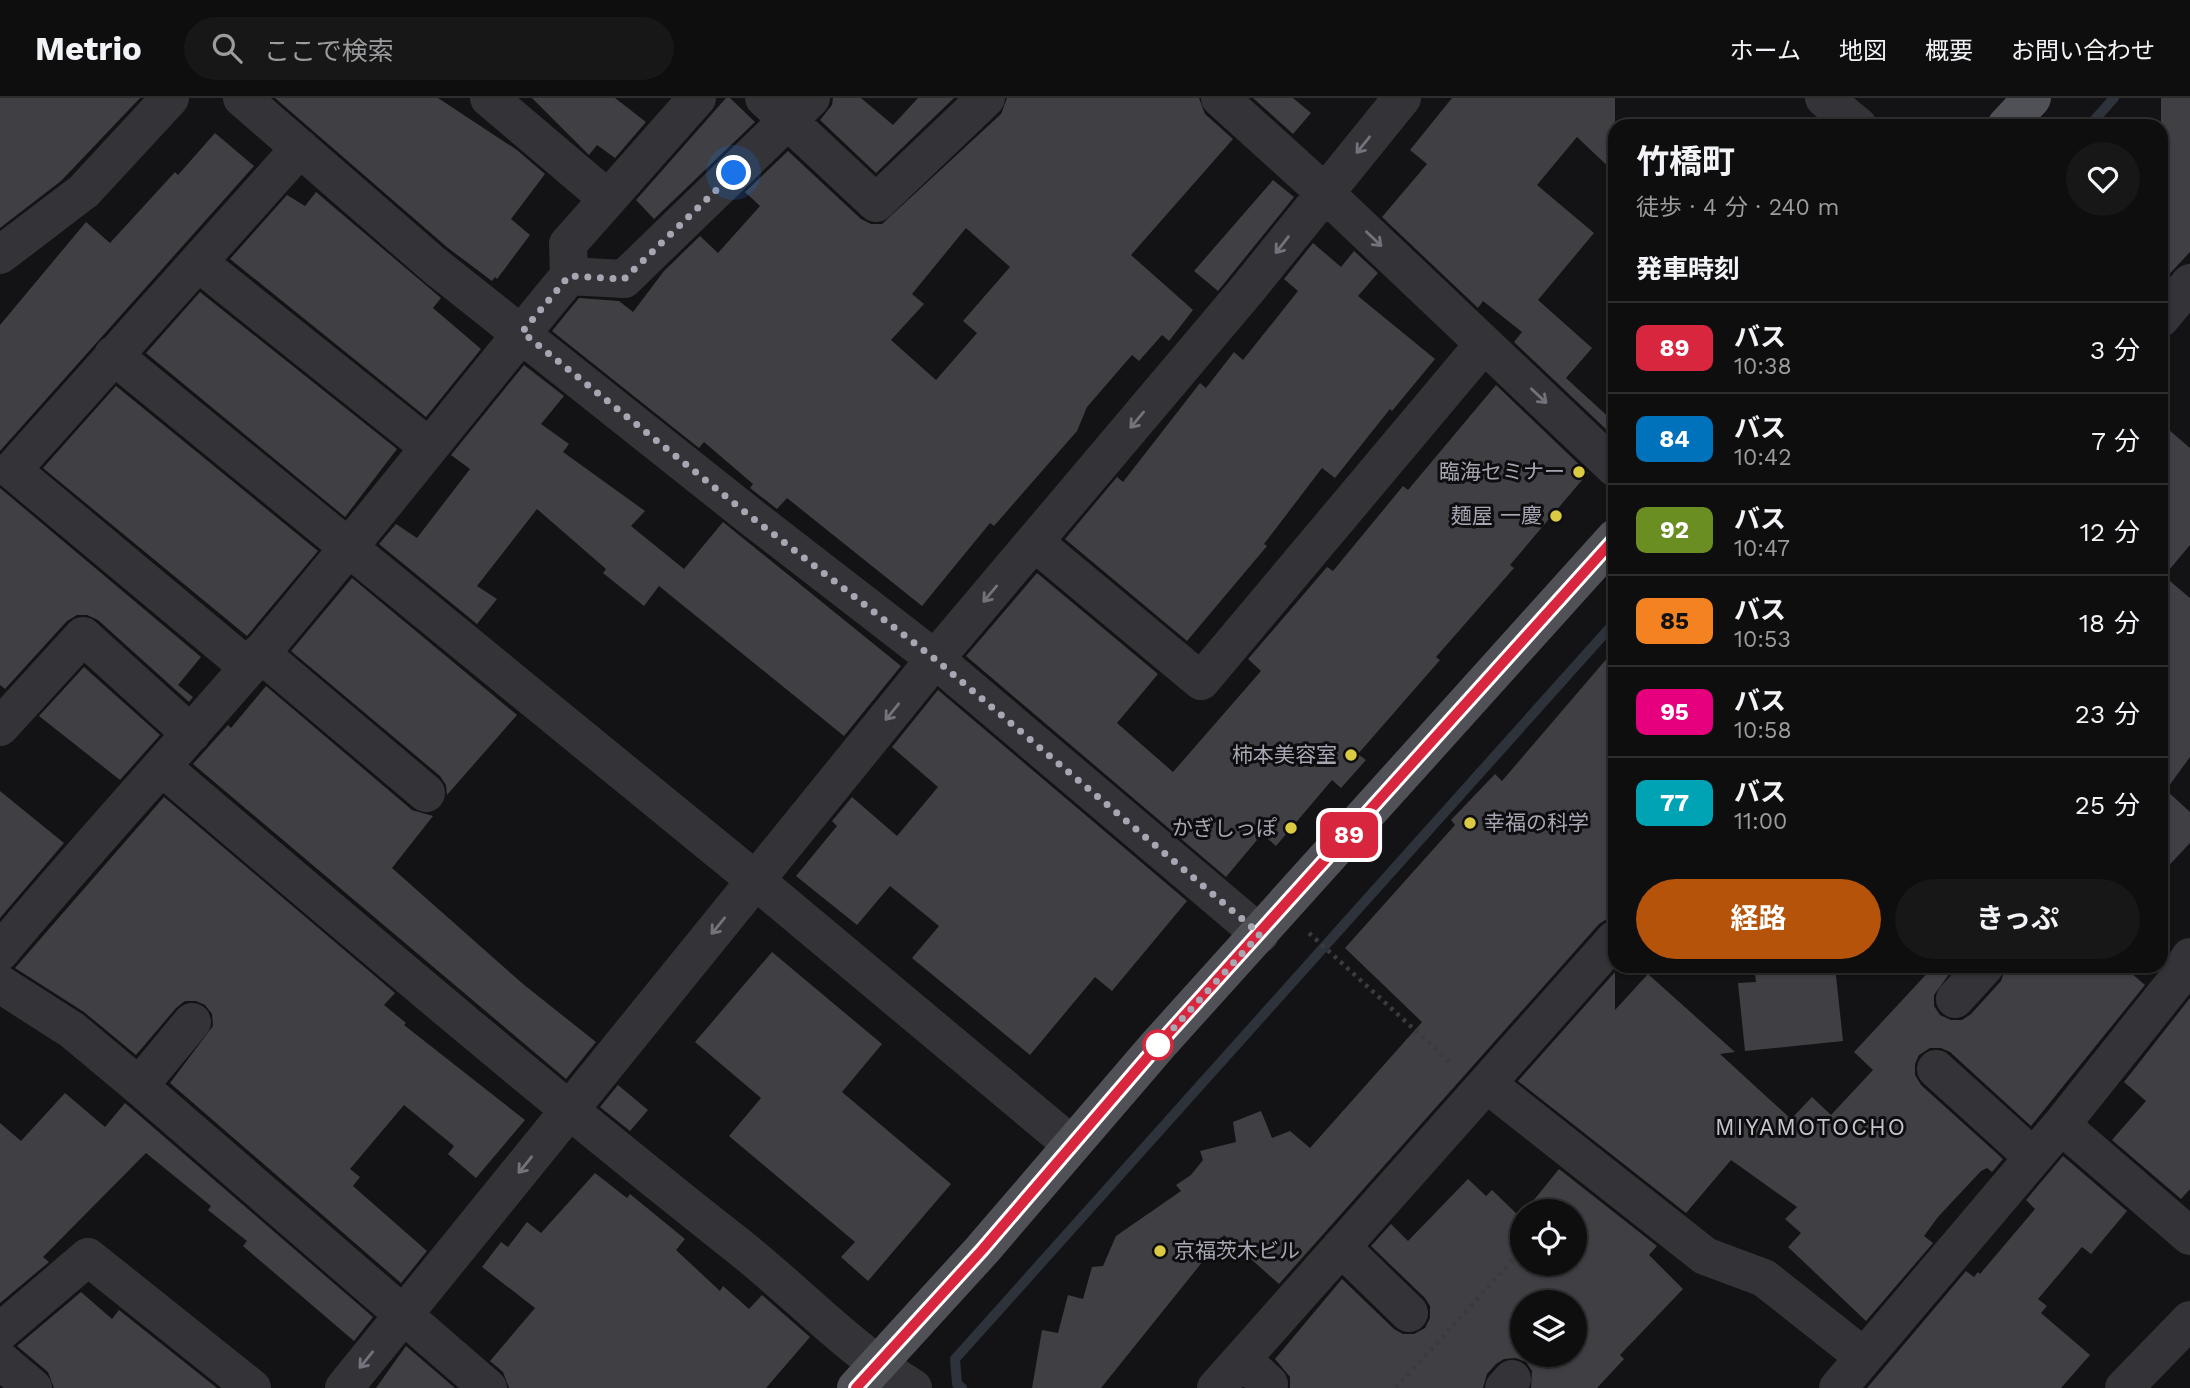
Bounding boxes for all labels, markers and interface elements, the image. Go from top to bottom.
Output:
search box [184,17,674,80]
text: Metrio [35,29,142,68]
icon: search [208,29,246,67]
text: ここで検索 [264,36,394,66]
text: ホーム [1730,37,1801,65]
text: 地図 [1839,37,1887,65]
text: 概要 [1925,37,1973,65]
text: お問い合わせ [2011,37,2155,65]
one-way arrow [1355,135,1371,153]
text: 竹橋町 [1636,142,1735,181]
button: heart [2066,142,2140,216]
your location [716,155,751,190]
text: 徒歩 · 4 分 · 240 m [1636,194,1840,221]
one-way arrow [1365,230,1382,247]
one-way arrow [1275,236,1290,254]
text: 発車時刻 [1636,254,1740,284]
text: バス [1734,322,1786,352]
text: 89 [1660,334,1689,362]
text: 3 分 [2090,335,2140,365]
text: 10:38 [1734,353,1792,380]
one-way arrow [1530,387,1547,404]
one-way arrow [1129,411,1145,429]
text: バス [1734,413,1786,443]
text: 84 [1659,425,1690,453]
text: 7 分 [2091,426,2140,456]
text: 10:42 [1734,444,1792,471]
place label: 臨海セミナー [1439,459,1565,484]
marker: 臨海セミナー [1571,464,1587,480]
place label: 麺屋 一慶 [1451,503,1542,528]
text: バス [1734,504,1786,534]
marker: 麺屋 一慶 [1548,508,1564,524]
text: 92 [1660,516,1689,544]
text: 12 分 [2080,517,2140,547]
text: 10:47 [1734,535,1790,562]
one-way arrow [982,585,998,603]
text: バス [1734,595,1786,625]
text: 85 [1660,607,1689,635]
text: 18 分 [2079,608,2140,638]
text: 10:53 [1734,626,1791,653]
text: バス [1734,686,1786,716]
text: 95 [1660,698,1689,726]
text: 23 分 [2075,699,2140,729]
one-way arrow [885,702,900,720]
text: 10:58 [1734,717,1792,744]
place label: 柿本美容室 [1232,742,1337,767]
marker: 柿本美容室 [1343,747,1359,763]
text: バス [1734,777,1786,807]
text: 77 [1660,789,1689,817]
text: 25 分 [2075,790,2140,820]
text: 11:00 [1734,808,1787,835]
place label: 幸福の科学 [1484,810,1589,835]
line badge: 89 [1318,812,1380,858]
place label: かぎしっぽ [1172,815,1277,840]
marker: 幸福の科学 [1462,815,1478,831]
marker: かぎしっぽ [1283,820,1299,836]
text: 89 [1334,821,1364,849]
button: 経路 [1636,879,1881,959]
button: きっぷ [1895,879,2140,959]
one-way arrow [710,917,726,935]
unlabelled marker [1143,1030,1173,1060]
district label: MIYAMOTOCHO [1715,1114,1907,1141]
one-way arrow [517,1155,533,1173]
map controls [1510,1199,1587,1367]
button: locate [1510,1199,1587,1276]
place label: 京福茨木ビル [1174,1238,1300,1263]
marker: 京福茨木ビル [1152,1243,1168,1259]
button: layers [1510,1290,1587,1367]
one-way arrow [358,1351,374,1369]

